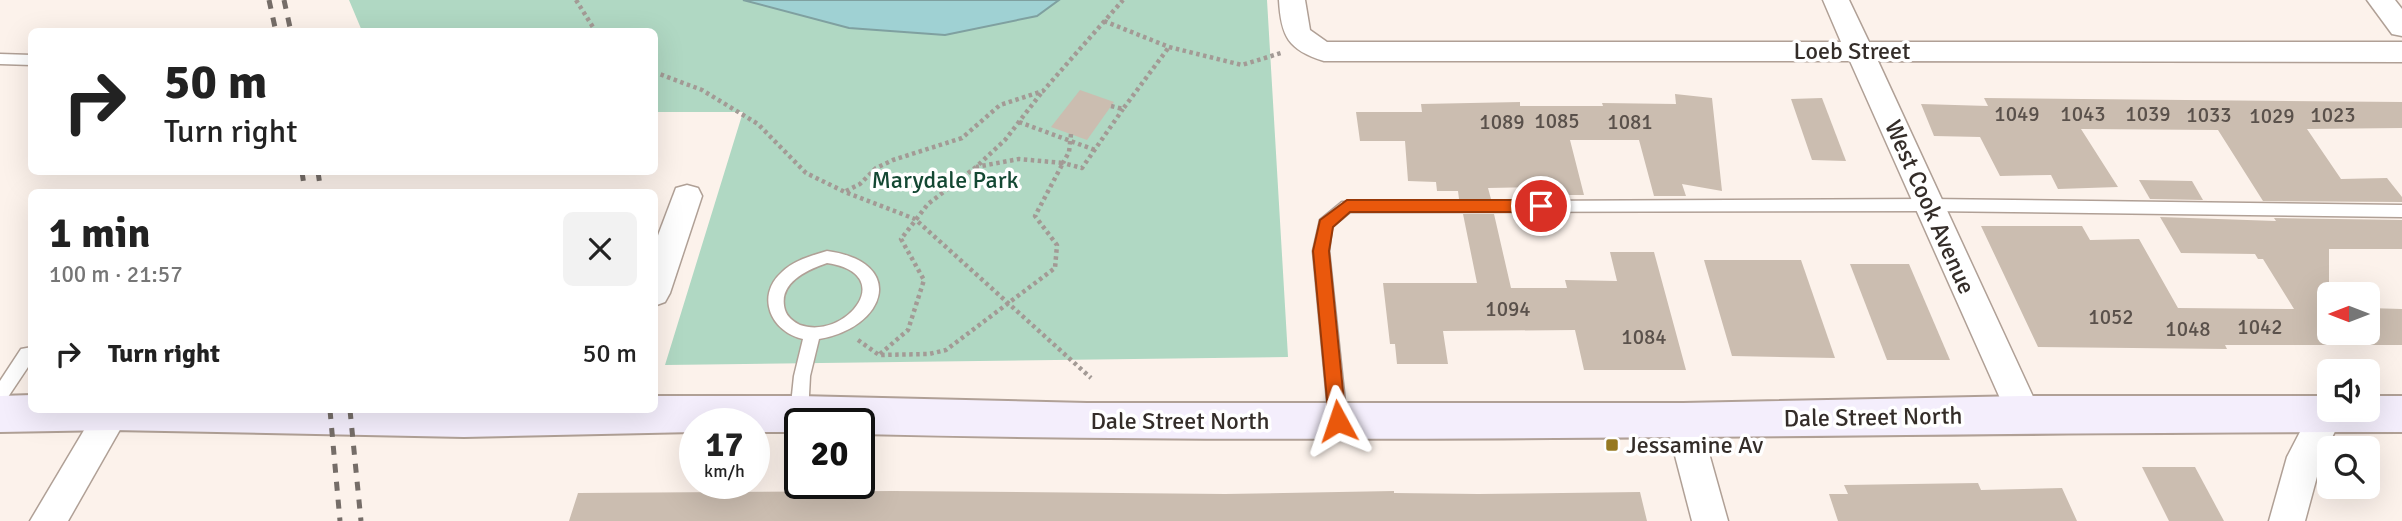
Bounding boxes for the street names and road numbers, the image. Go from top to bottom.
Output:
street label: Loeb Street [1794,36,1910,66]
street label: West Cook Avenue [1878,115,1982,299]
street label: Dale Street North [1783,400,1963,434]
street label: Dale Street North [1091,406,1270,436]

